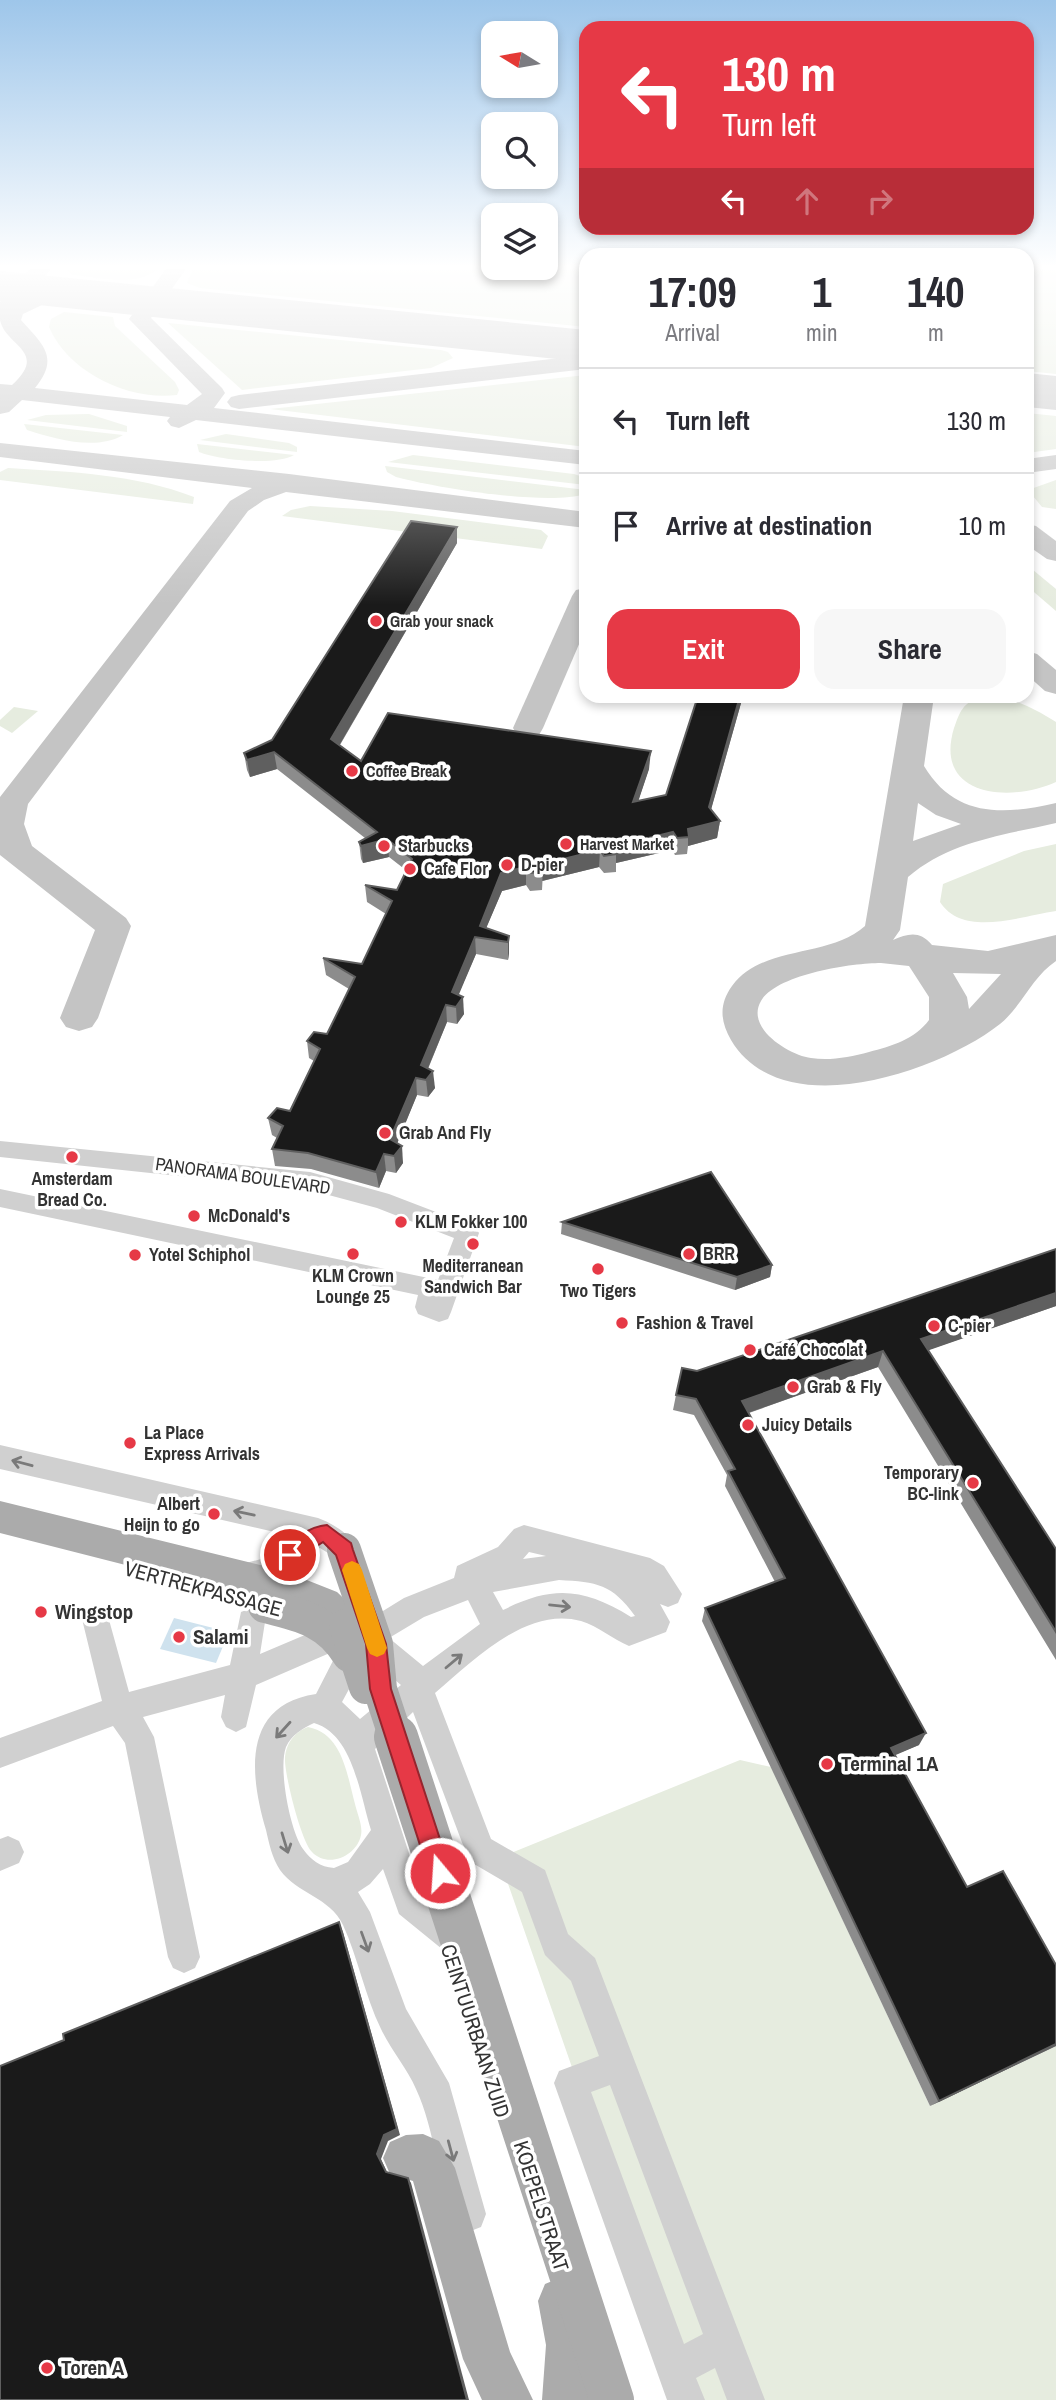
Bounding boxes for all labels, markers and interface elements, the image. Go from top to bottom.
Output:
north arrow [481,21,558,98]
map controls [481,21,558,280]
text: 130 m [722,40,836,106]
icon: left [607,49,698,140]
text: Turn left [722,103,816,146]
button: search [481,112,558,189]
icon: left [715,182,753,220]
icon: ahead [788,182,826,220]
icon: right [861,182,899,220]
button: layers [481,203,558,280]
text: 17:09 [649,264,737,320]
text: 1 [812,264,831,320]
text: 140 [907,264,965,320]
text: Arrival [665,317,720,348]
text: min [806,317,838,348]
text: m [928,317,944,348]
icon: left [607,402,645,440]
text: Turn left [666,403,750,438]
text: 130 m [947,403,1006,438]
icon: arrive [607,507,645,545]
text: Arrive at destination [666,508,872,543]
text: 10 m [959,508,1006,543]
button: Exit [607,609,800,689]
button: Share [814,609,1006,689]
place label: Grab your snack [390,610,494,632]
marker: Grab your snack [368,613,384,629]
place label: Coffee Break [366,760,448,782]
marker: Coffee Break [344,763,360,779]
place label: Starbucks [398,833,469,858]
place label: Harvest Market [580,833,675,855]
marker: Harvest Market [558,836,574,852]
marker: Starbucks [376,838,392,854]
place label: D-pier [521,852,564,877]
place label: Cafe Flor [424,856,488,881]
marker: D-pier [499,857,515,873]
marker: Cafe Flor [402,861,418,877]
place label: Grab And Fly [399,1120,492,1145]
marker: Grab And Fly [377,1125,393,1141]
marker: Amsterdam Bread Co. [64,1149,80,1165]
street label: PANORAMA BOULEVARD [154,1151,332,1200]
place label: Amsterdam Bread Co. [31,1166,113,1212]
place label: McDonald's [208,1203,290,1228]
marker: McDonald's [186,1208,202,1224]
place label: KLM Fokker 100 [415,1209,527,1234]
marker: KLM Fokker 100 [393,1214,409,1230]
marker: Mediterranean Sandwich Bar [465,1236,481,1252]
place label: BRR [703,1241,735,1266]
place label: Yotel Schiphol [149,1242,250,1267]
marker: KLM Crown Lounge 25 [345,1246,361,1262]
marker: BRR [681,1246,697,1262]
marker: Yotel Schiphol [127,1247,143,1263]
place label: Mediterranean Sandwich Bar [423,1253,523,1299]
marker: Two Tigers [590,1261,606,1277]
place label: KLM Crown Lounge 25 [312,1263,394,1309]
place label: Two Tigers [560,1278,636,1303]
place label: Fashion & Travel [636,1310,753,1335]
place label: C-pier [948,1313,991,1338]
marker: Fashion & Travel [614,1315,630,1331]
marker: C-pier [926,1318,942,1334]
place label: Café Chocolat [764,1337,863,1362]
marker: Café Chocolat [742,1342,758,1358]
place label: Grab & Fly [807,1374,882,1399]
marker: Grab & Fly [785,1379,801,1395]
place label: Juicy Details [762,1412,852,1437]
marker: Juicy Details [740,1417,756,1433]
place label: La Place Express Arrivals [144,1420,260,1466]
marker: La Place Express Arrivals [122,1435,138,1451]
one-way arrow [11,1456,34,1469]
place label: Temporary BC-link [884,1460,960,1506]
marker: Temporary BC-link [965,1475,981,1491]
place label: Albert Heijn to go [124,1491,200,1537]
one-way arrow [233,1505,256,1519]
marker: Albert Heijn to go [206,1506,222,1522]
pin [260,1525,320,1585]
icon: arrive [271,1536,309,1574]
street label: VERTREKPASSAGE [121,1554,285,1624]
place label: Wingstop [55,1597,133,1626]
one-way arrow [548,1600,571,1613]
marker: Wingstop [33,1604,49,1620]
place label: Salami [193,1622,249,1651]
marker: Salami [171,1629,187,1645]
one-way arrow [445,1653,463,1669]
one-way arrow [275,1721,291,1739]
place label: Terminal 1A [841,1749,939,1778]
marker: Terminal 1A [819,1756,835,1772]
one-way arrow [280,1831,293,1853]
position arrow [403,1836,477,1910]
one-way arrow [360,1931,372,1953]
street label: CEINTUURBAAN ZUID [434,1940,517,2121]
street label: KOEPELSTRAAT [507,2137,576,2275]
one-way arrow [445,2139,458,2162]
place label: Toren A [61,2353,125,2382]
marker: Toren A [39,2360,55,2376]

